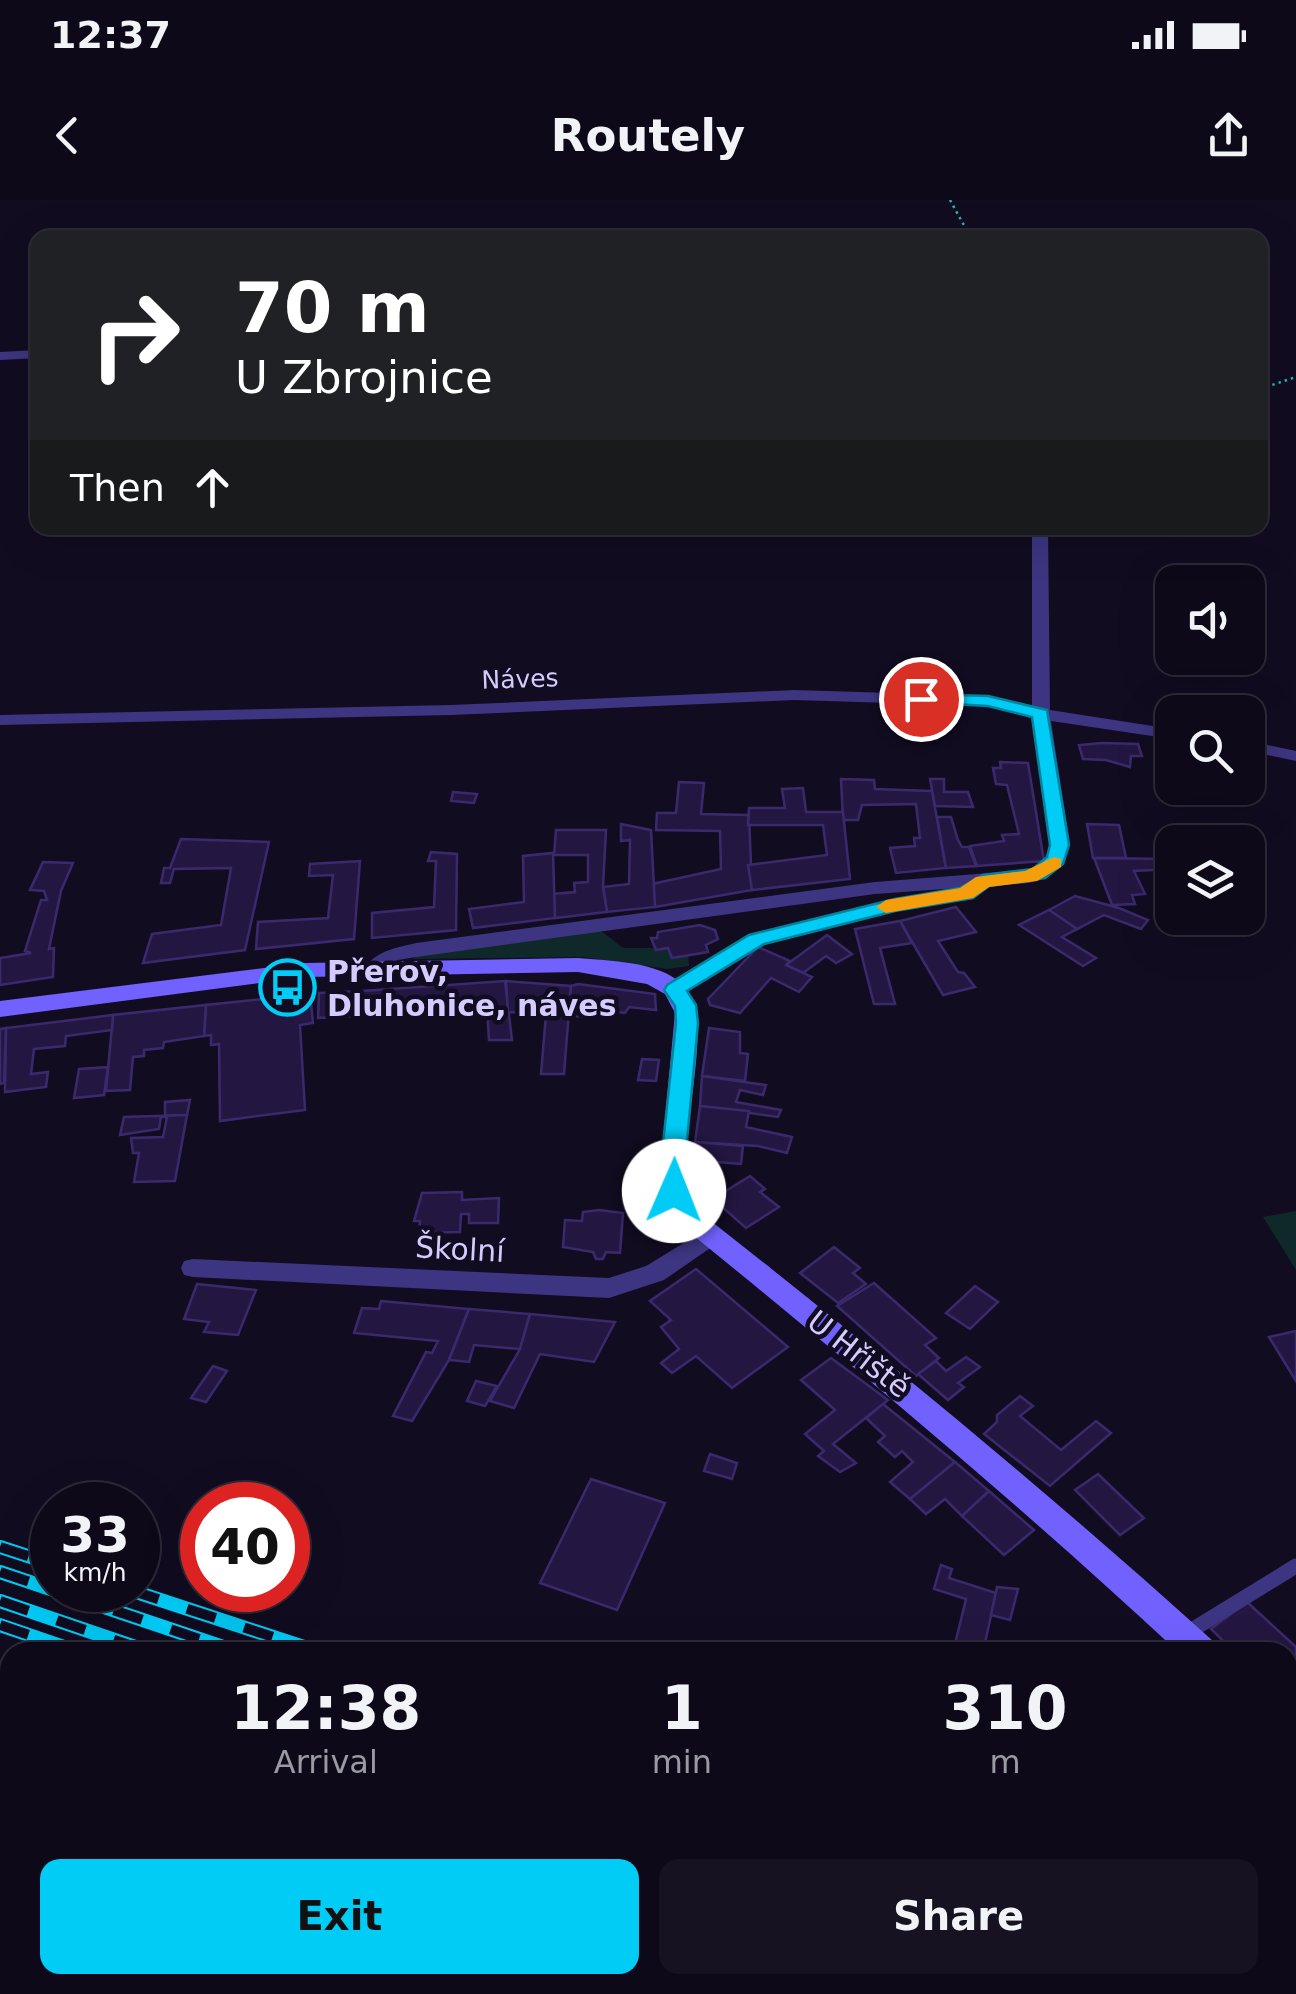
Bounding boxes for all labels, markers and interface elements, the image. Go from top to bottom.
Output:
text: 12:37 [50,13,171,57]
icon: back [40,108,95,163]
icon: share [1201,108,1256,163]
text: Routely [551,109,745,162]
text: 70 m [235,267,430,349]
icon: right [70,270,200,400]
text: U Zbrojnice [235,351,493,404]
icon: ahead [185,460,240,515]
text: Then [70,466,165,510]
map controls [1155,565,1265,935]
button: sound [1155,565,1265,675]
pin [879,657,964,742]
street label: Náves [481,663,559,695]
icon: arrive [894,672,949,727]
button: search [1155,695,1265,805]
button: layers [1155,825,1265,935]
place label: Přerov, Dluhonice, náves [327,954,616,1023]
bus stop icon: Přerov, Dluhonice, náves [258,958,318,1018]
position arrow [622,1139,726,1243]
street label: Školní [414,1228,507,1269]
street label: U Hřiště [801,1303,917,1405]
speed limit sign: 40 [180,1482,310,1612]
text: 33 [60,1506,130,1564]
text: km/h [63,1558,127,1587]
text: 12:38 [230,1673,421,1743]
text: 1 [661,1673,703,1743]
text: 310 [942,1673,1068,1743]
text: Arrival [274,1743,378,1781]
text: min [652,1743,712,1781]
text: m [989,1743,1021,1781]
button: Exit [40,1859,639,1974]
button: Share [659,1859,1258,1974]

